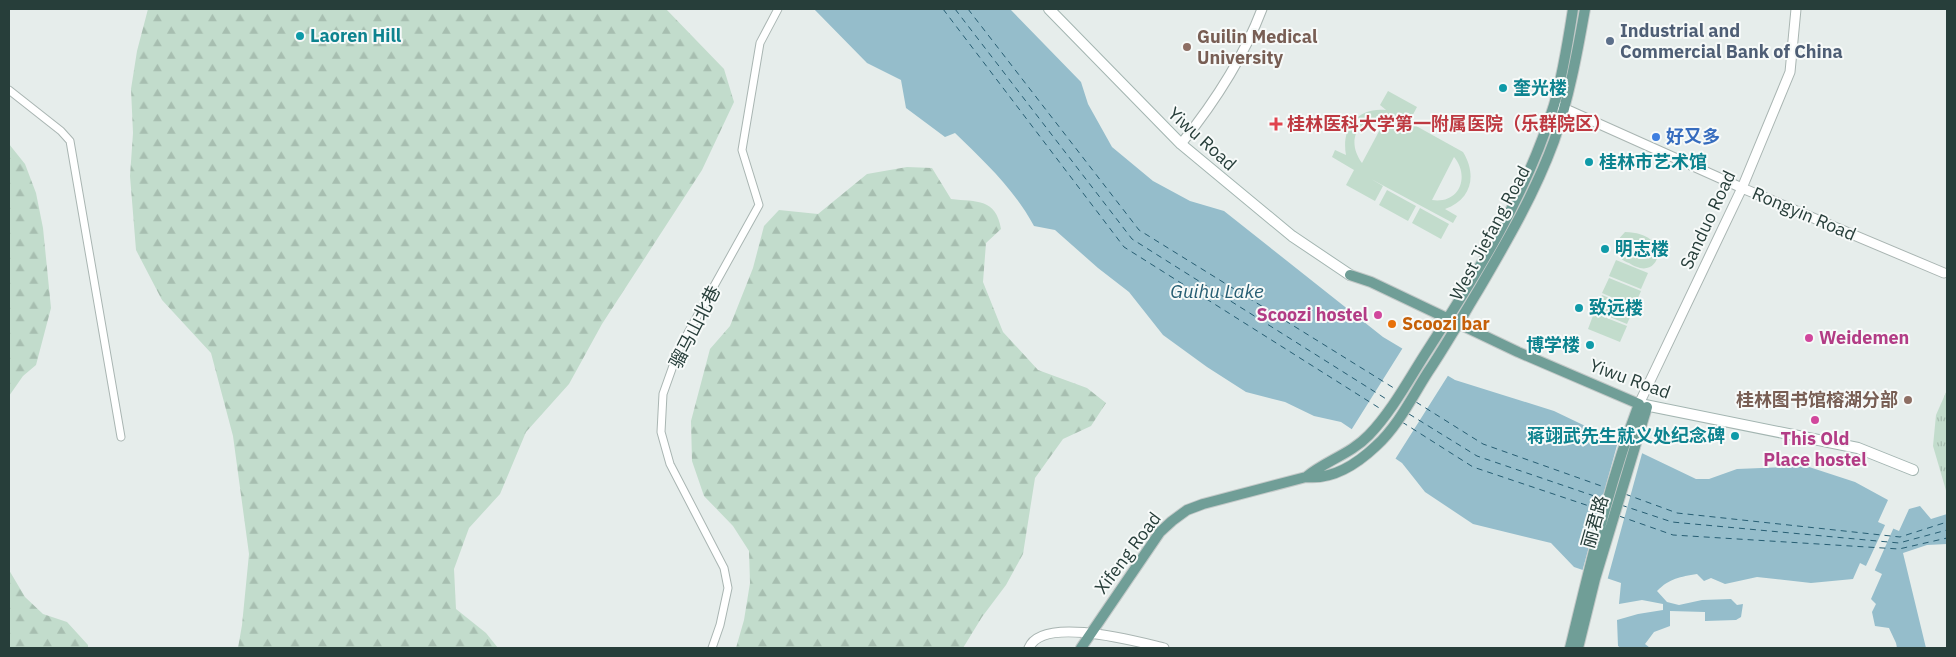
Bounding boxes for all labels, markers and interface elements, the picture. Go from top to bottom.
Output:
place label: Industrial and Commercial Bank of China [1620,19,1843,63]
place label: Laoren Hill [310,24,402,47]
place label: Guilin Medical University [1197,25,1318,69]
marker: Laoren Hill [294,30,306,42]
marker: Industrial and Commercial Bank of China [1604,35,1616,47]
marker: Guilin Medical University [1181,41,1193,53]
place label: 奎光楼 [1513,76,1567,99]
marker: 奎光楼 [1497,82,1509,94]
street label: Yiwu Road [1163,102,1241,175]
place label: 桂林医科大学第一附属医院（乐群院区） [1287,112,1611,135]
marker: 桂林医科大学第一附属医院（乐群院区） [1269,117,1283,131]
place label: 好又多 [1666,125,1720,148]
marker: 好又多 [1650,131,1662,143]
place label: 桂林市艺术馆 [1599,150,1707,173]
marker: 桂林市艺术馆 [1583,156,1595,168]
street label: West Jiefang Road [1444,161,1535,304]
street label: Sanduo Road [1675,167,1741,273]
street label: Rongyin Road [1749,181,1860,246]
place label: 明志楼 [1615,237,1669,260]
marker: 明志楼 [1599,243,1611,255]
water label: Guihu Lake [1170,279,1264,303]
street label: 骝马山北巷 [664,281,725,372]
place label: 致远楼 [1589,296,1643,319]
marker: 致远楼 [1573,302,1585,314]
place label: Scoozi hostel [1256,303,1369,326]
marker: Scoozi hostel [1372,309,1384,321]
place label: Scoozi bar [1402,312,1490,335]
marker: Scoozi bar [1386,318,1398,330]
place label: Weidemen [1819,326,1909,349]
marker: Weidemen [1803,332,1815,344]
place label: 博学楼 [1526,333,1580,356]
marker: 博学楼 [1584,339,1596,351]
street label: Yiwu Road [1587,353,1674,404]
place label: 桂林图书馆榕湖分部 [1736,388,1898,411]
marker: 桂林图书馆榕湖分部 [1902,394,1914,406]
marker: This Old Place hostel [1809,414,1821,426]
place label: 蒋翊武先生就义处纪念碑 [1527,424,1725,447]
place label: This Old Place hostel [1763,427,1867,471]
marker: 蒋翊武先生就义处纪念碑 [1729,430,1741,442]
street label: 丽君路 [1576,493,1613,551]
street label: Xifeng Road [1089,507,1166,598]

